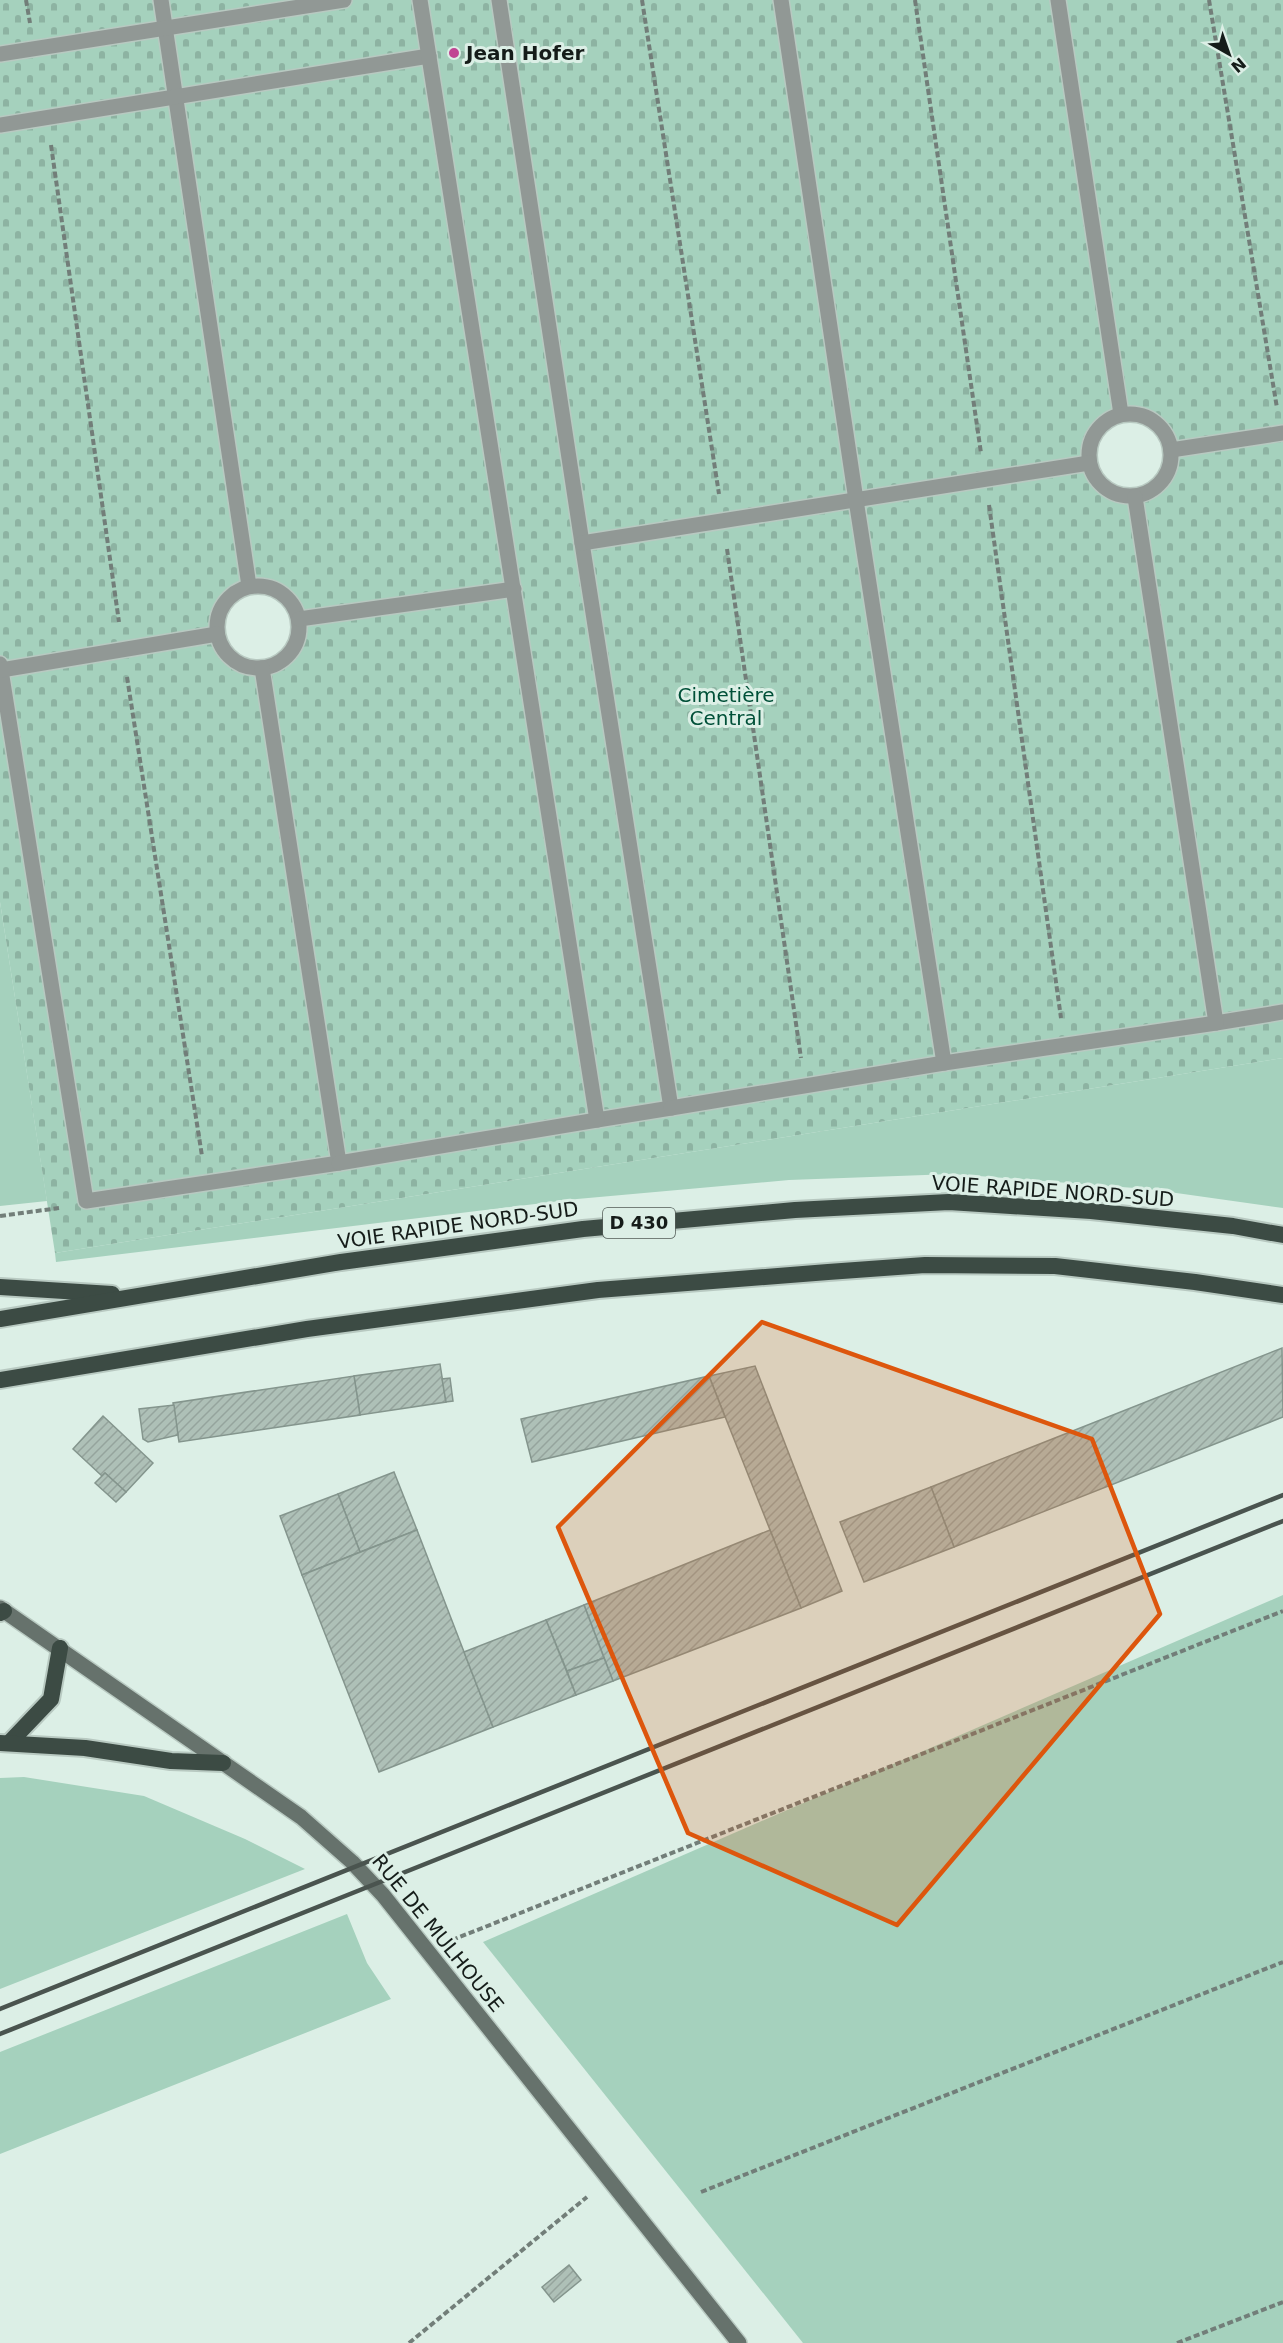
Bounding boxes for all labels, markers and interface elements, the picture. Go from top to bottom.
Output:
north arrow [1199,24,1259,84]
place label: Jean Hofer [464,41,584,65]
marker: Jean Hofer [447,46,461,60]
text: N [1227,54,1250,77]
park label: Cimetière Central [677,683,775,730]
street label: VOIE RAPIDE NORD-SUD [931,1171,1175,1211]
street label: VOIE RAPIDE NORD-SUD [336,1196,580,1254]
road number: D 430 [603,1208,675,1238]
street label: RUE DE MULHOUSE [367,1849,509,2017]

